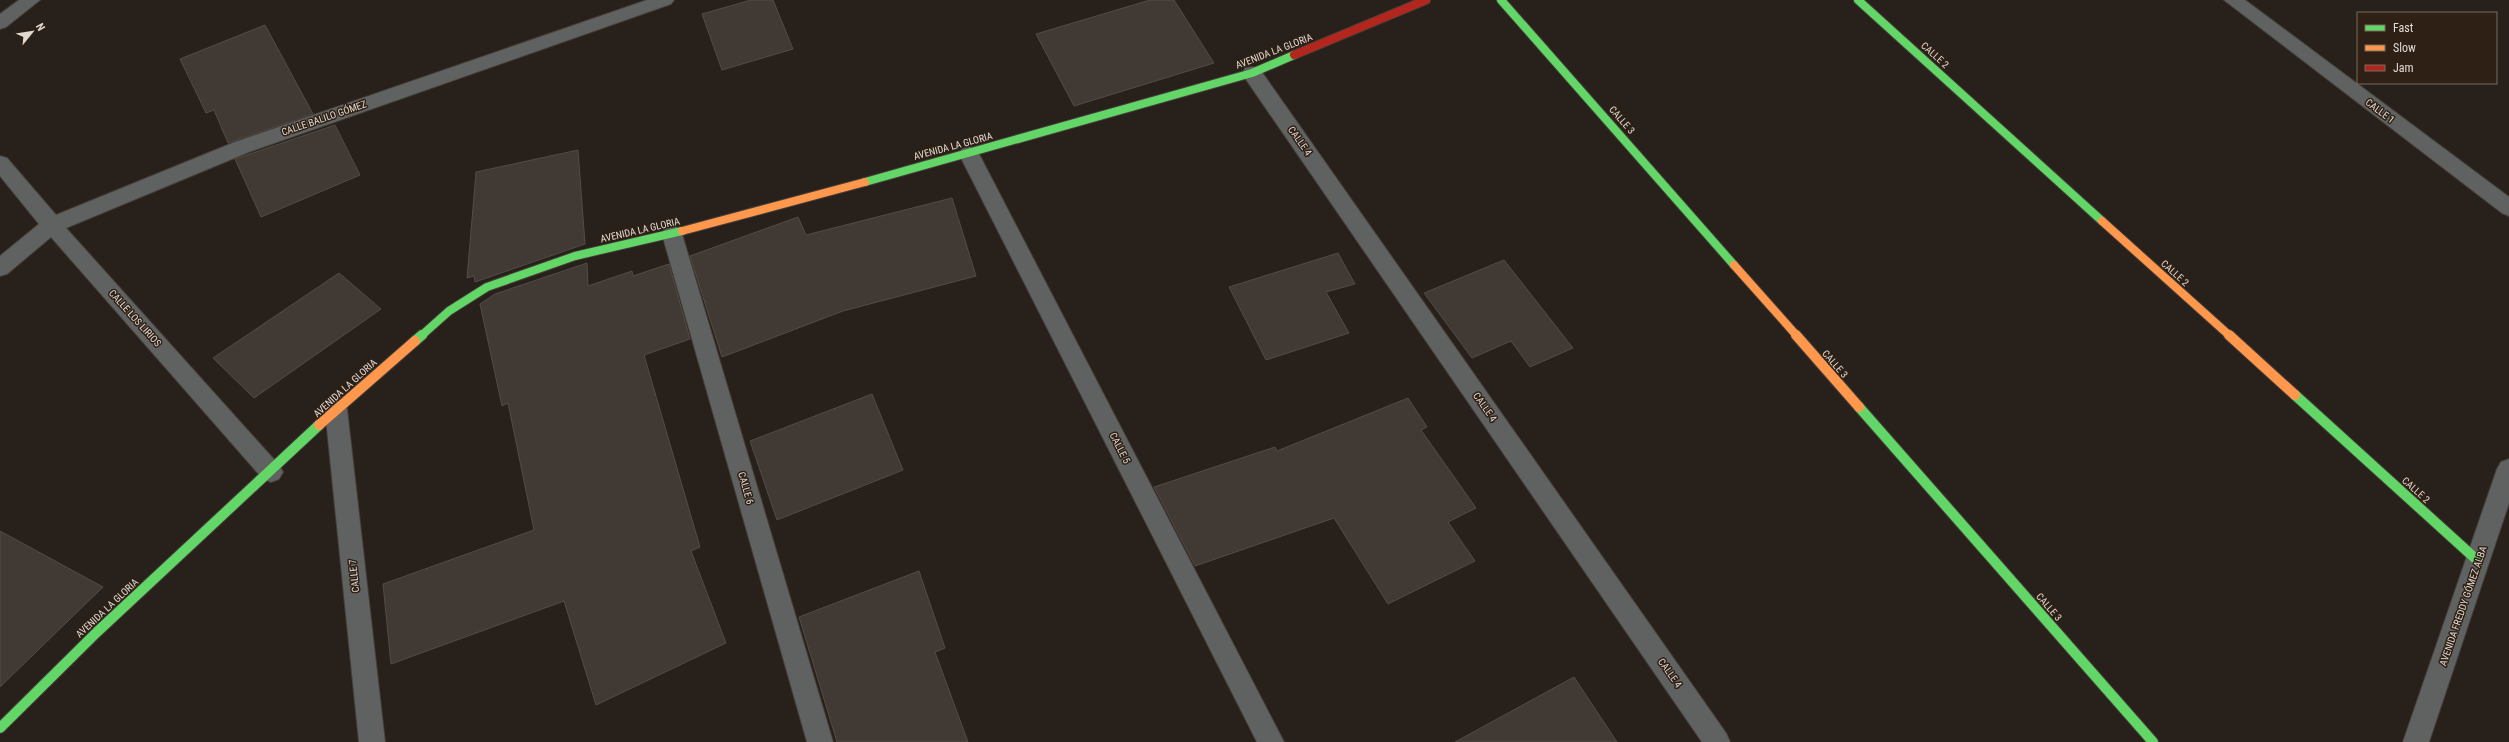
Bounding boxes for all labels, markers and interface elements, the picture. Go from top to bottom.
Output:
north arrow [12,12,52,52]
legend [2357,12,2497,84]
text: N [33,21,48,34]
text: Fast [2393,21,2414,35]
street label: AVENIDA LA GLORIA [1234,31,1314,71]
street label: CALLE 2 [1919,40,1951,70]
text: Slow [2393,41,2416,55]
text: Jam [2393,61,2414,75]
street label: CALLE BALILO GÓMEZ [280,97,368,138]
street label: CALLE 1 [2363,97,2397,125]
street label: CALLE 3 [1607,104,1637,136]
street label: CALLE 4 [1286,124,1314,158]
street label: AVENIDA LA GLORIA [912,130,994,162]
street label: AVENIDA LA GLORIA [599,215,681,244]
street label: CALLE 2 [2159,258,2191,288]
street label: CALLE LOS LIRIOS [107,287,163,349]
street label: CALLE 3 [1820,348,1850,380]
street label: AVENIDA LA GLORIA [311,357,379,419]
street label: CALLE 4 [1471,390,1499,424]
street label: CALLE 5 [1108,431,1132,465]
street label: CALLE 6 [736,471,756,506]
street label: CALLE 2 [2400,475,2432,505]
street label: AVENIDA FREDDY GÓMEZ ALBA [2436,544,2489,667]
street label: CALLE 7 [347,559,361,593]
street label: AVENIDA LA GLORIA [74,576,141,640]
street label: CALLE 3 [2034,591,2064,623]
street label: CALLE 4 [1656,656,1684,690]

